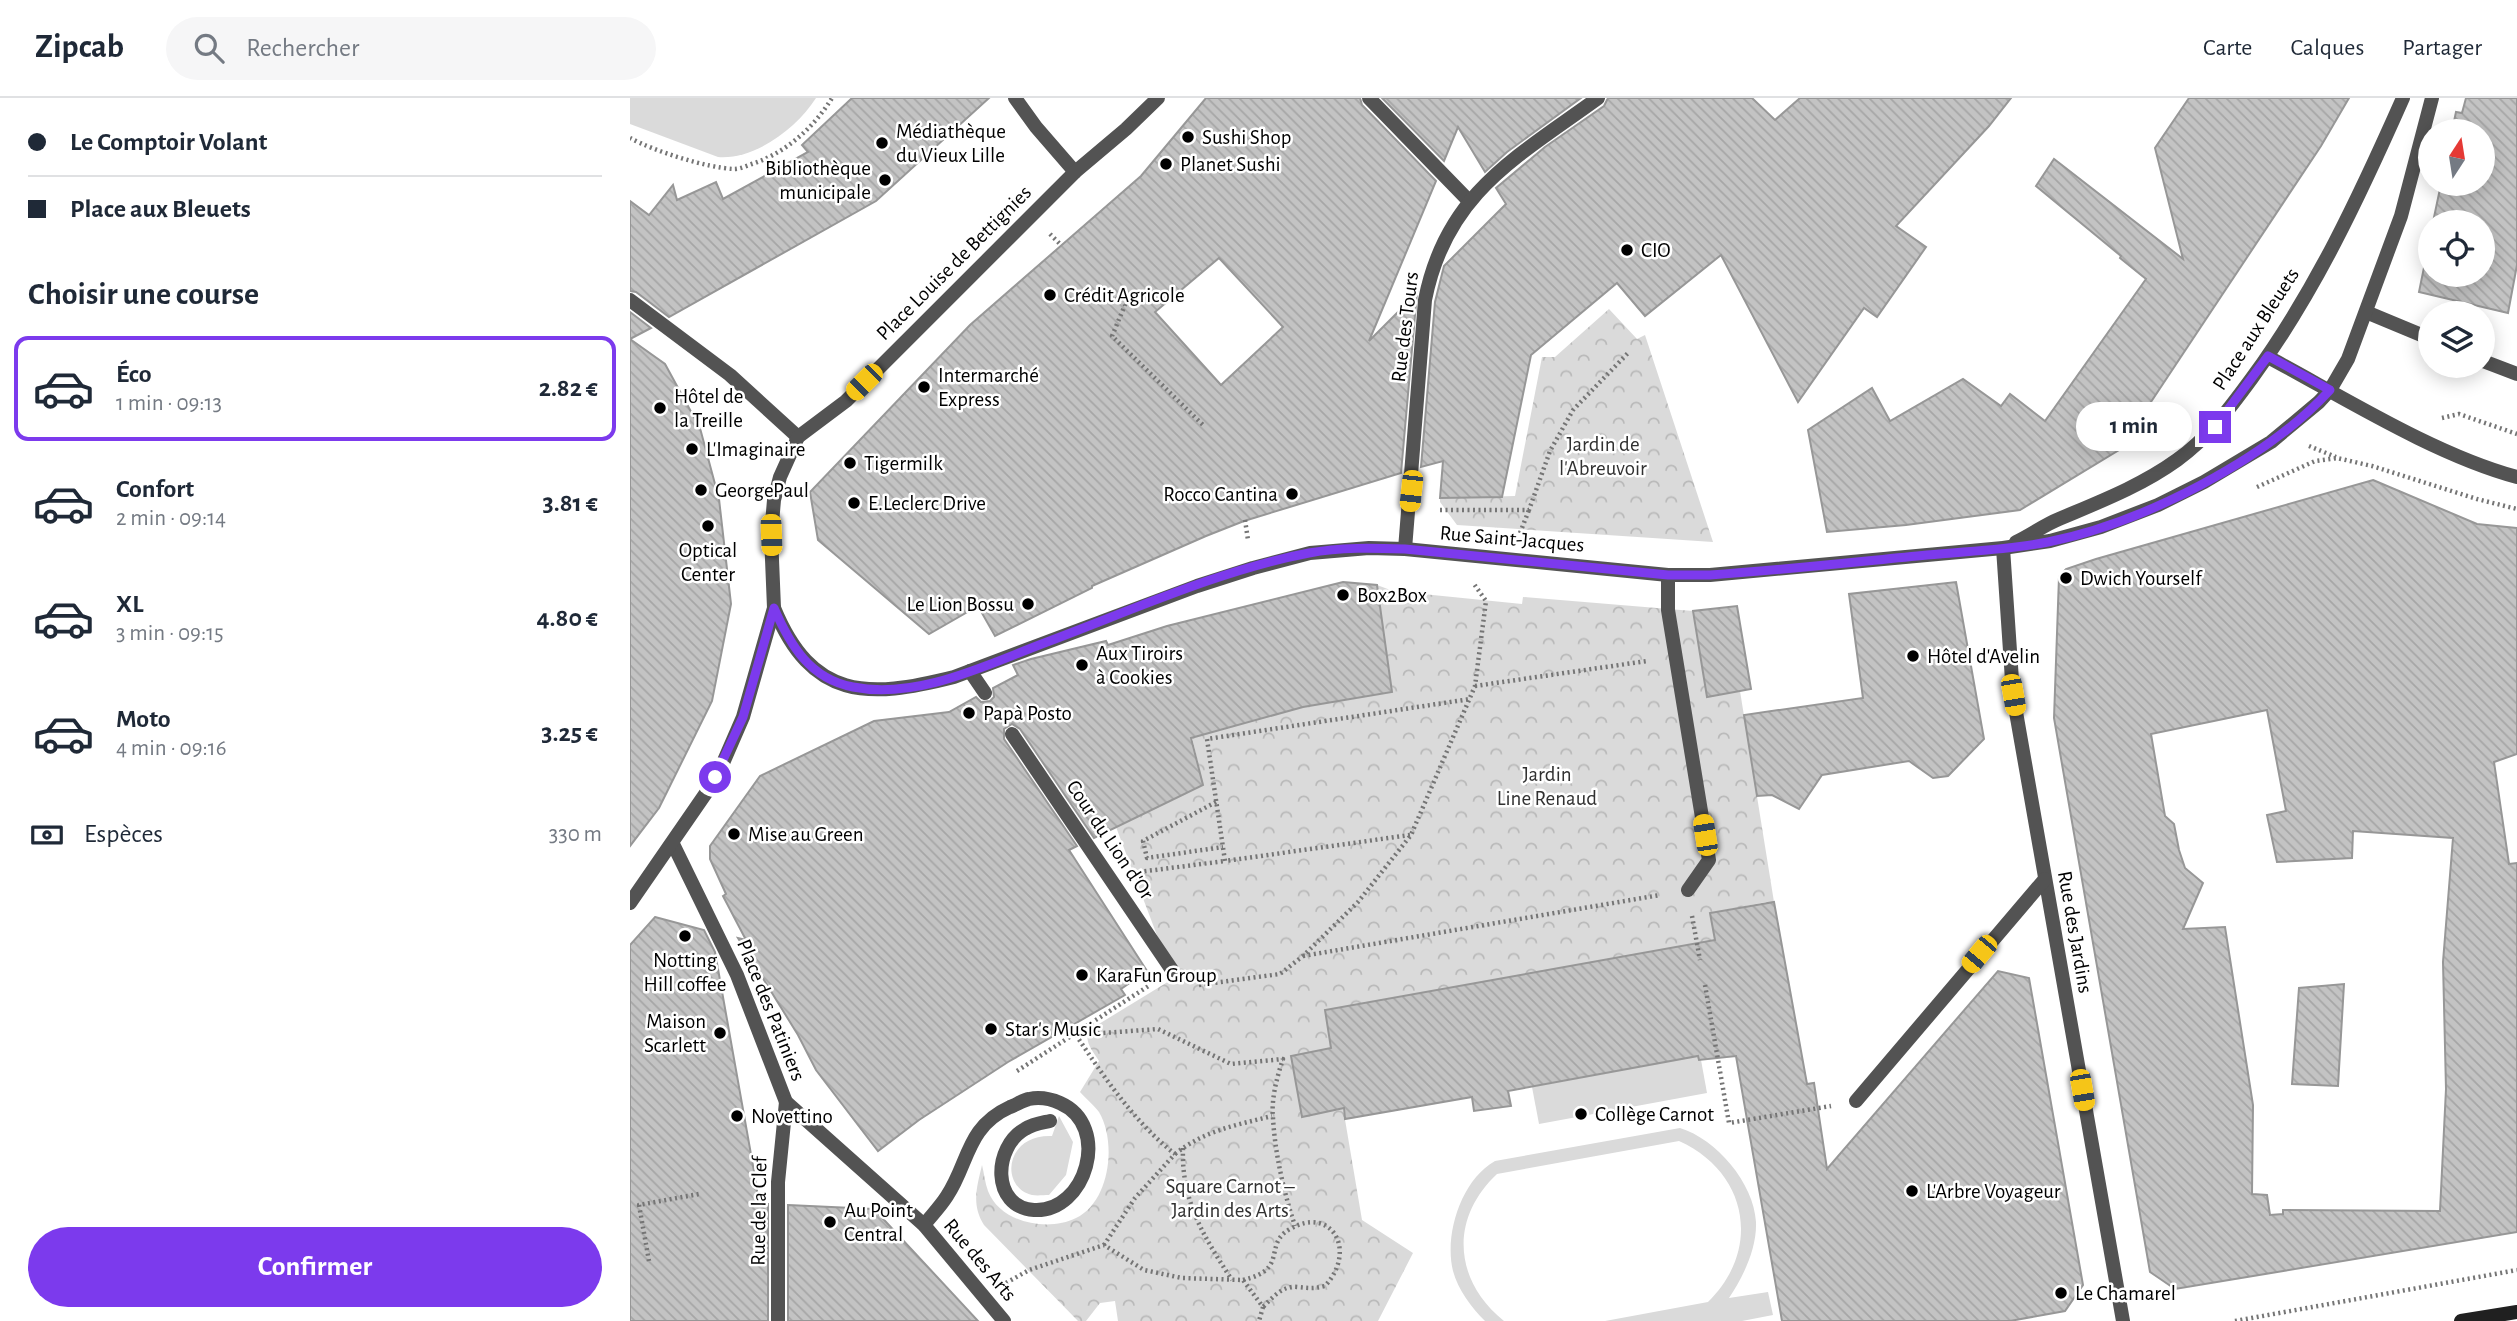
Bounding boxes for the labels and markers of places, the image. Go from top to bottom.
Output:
place label: Médiathèque du Vieux Lille [896,121,1006,166]
place label: Sushi Shop [1202,127,1291,148]
marker: Sushi Shop [1180,129,1196,145]
marker: Médiathèque du Vieux Lille [874,135,890,151]
place label: Planet Sushi [1180,154,1281,175]
marker: Planet Sushi [1158,156,1174,172]
place label: Bibliothèque municipale [765,158,871,203]
marker: Bibliothèque municipale [877,172,893,188]
place label: CIO [1641,240,1671,261]
marker: CIO [1619,242,1635,258]
place label: Crédit Agricole [1064,285,1185,306]
marker: Crédit Agricole [1042,287,1058,303]
place label: Intermarché Express [938,365,1039,410]
marker: Intermarché Express [916,379,932,395]
place label: Hôtel de la Treille [674,386,744,431]
marker: Hôtel de la Treille [652,400,668,416]
place label: L'Imaginaire [706,439,806,460]
marker: L'Imaginaire [684,441,700,457]
place label: Tigermilk [864,453,943,474]
marker: Tigermilk [842,455,858,471]
place label: GeorgePaul [715,480,809,501]
marker: GeorgePaul [693,482,709,498]
place label: Rocco Cantina [1163,484,1278,505]
marker: Rocco Cantina [1284,486,1300,502]
place label: E.Leclerc Drive [868,493,986,514]
marker: E.Leclerc Drive [846,495,862,511]
marker: Optical Center [700,518,716,534]
place label: Optical Center [679,540,737,585]
place label: Dwich Yourself [2080,568,2203,589]
marker: Dwich Yourself [2058,570,2074,586]
place label: Box2Box [1357,585,1427,606]
marker: Box2Box [1335,587,1351,603]
place label: Le Lion Bossu [907,594,1014,615]
marker: Le Lion Bossu [1020,596,1036,612]
place label: Aux Tiroirs à Cookies [1096,643,1183,688]
place label: Hôtel d'Avelin [1927,646,2040,667]
marker: Hôtel d'Avelin [1905,648,1921,664]
marker: Aux Tiroirs à Cookies [1074,657,1090,673]
place label: Papà Posto [983,703,1072,724]
marker: Papà Posto [961,705,977,721]
place label: Mise au Green [748,824,864,845]
marker: Mise au Green [726,826,742,842]
marker: Notting Hill coffee [677,928,693,944]
place label: Notting Hill coffee [644,950,726,995]
place label: KaraFun Group [1096,965,1217,986]
marker: KaraFun Group [1074,967,1090,983]
place label: Maison Scarlett [644,1011,706,1056]
place label: Star's Music [1005,1019,1101,1040]
marker: Star's Music [983,1021,999,1037]
marker: Maison Scarlett [712,1025,728,1041]
place label: Collège Carnot [1595,1104,1714,1125]
place label: Novettino [751,1106,833,1127]
marker: Collège Carnot [1573,1106,1589,1122]
marker: Novettino [729,1108,745,1124]
place label: L'Arbre Voyageur [1926,1181,2061,1202]
marker: L'Arbre Voyageur [1904,1183,1920,1199]
place label: Au Point Central [844,1200,913,1245]
marker: Au Point Central [822,1214,838,1230]
place label: Le Chamarel [2075,1283,2176,1304]
marker: Le Chamarel [2053,1285,2069,1301]

